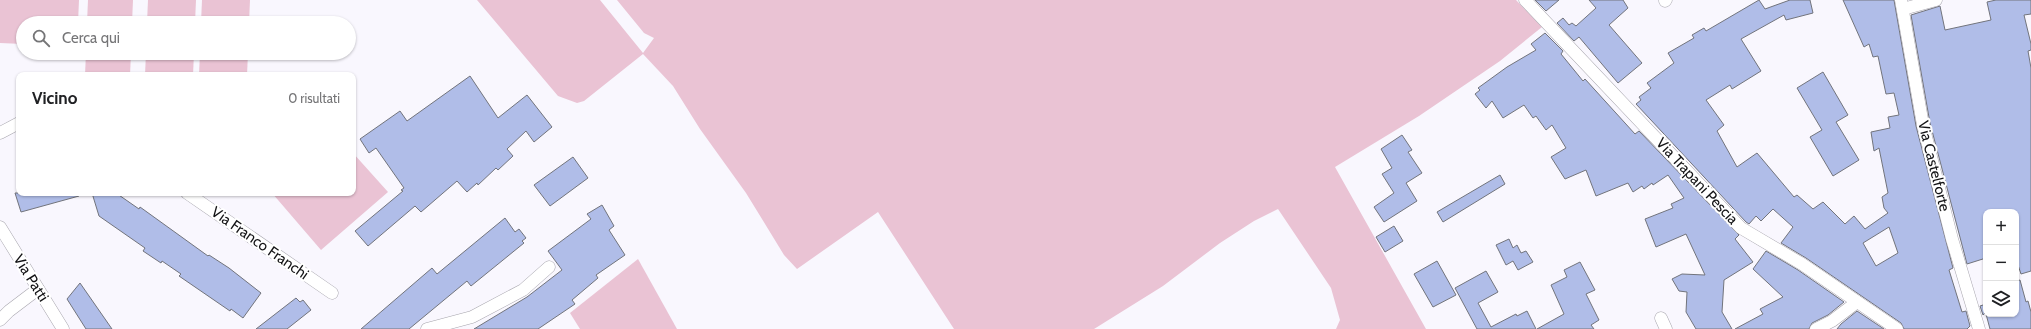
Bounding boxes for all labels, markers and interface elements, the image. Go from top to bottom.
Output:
search box [16,16,356,60]
icon: search [30,27,52,49]
text: Cerca qui [62,29,120,47]
text: Vicino [32,88,77,108]
text: 0 risultati [288,90,340,106]
street label: Via Castelforte [1914,119,1954,214]
street label: Via Trapani Pescia [1652,134,1742,229]
street label: Via Franco Franchi [208,203,312,283]
map controls [1983,209,2019,317]
button: + [1983,209,2019,245]
button: − [1983,245,2019,281]
street label: Via Patti [10,251,52,305]
button: layers [1983,281,2019,317]

